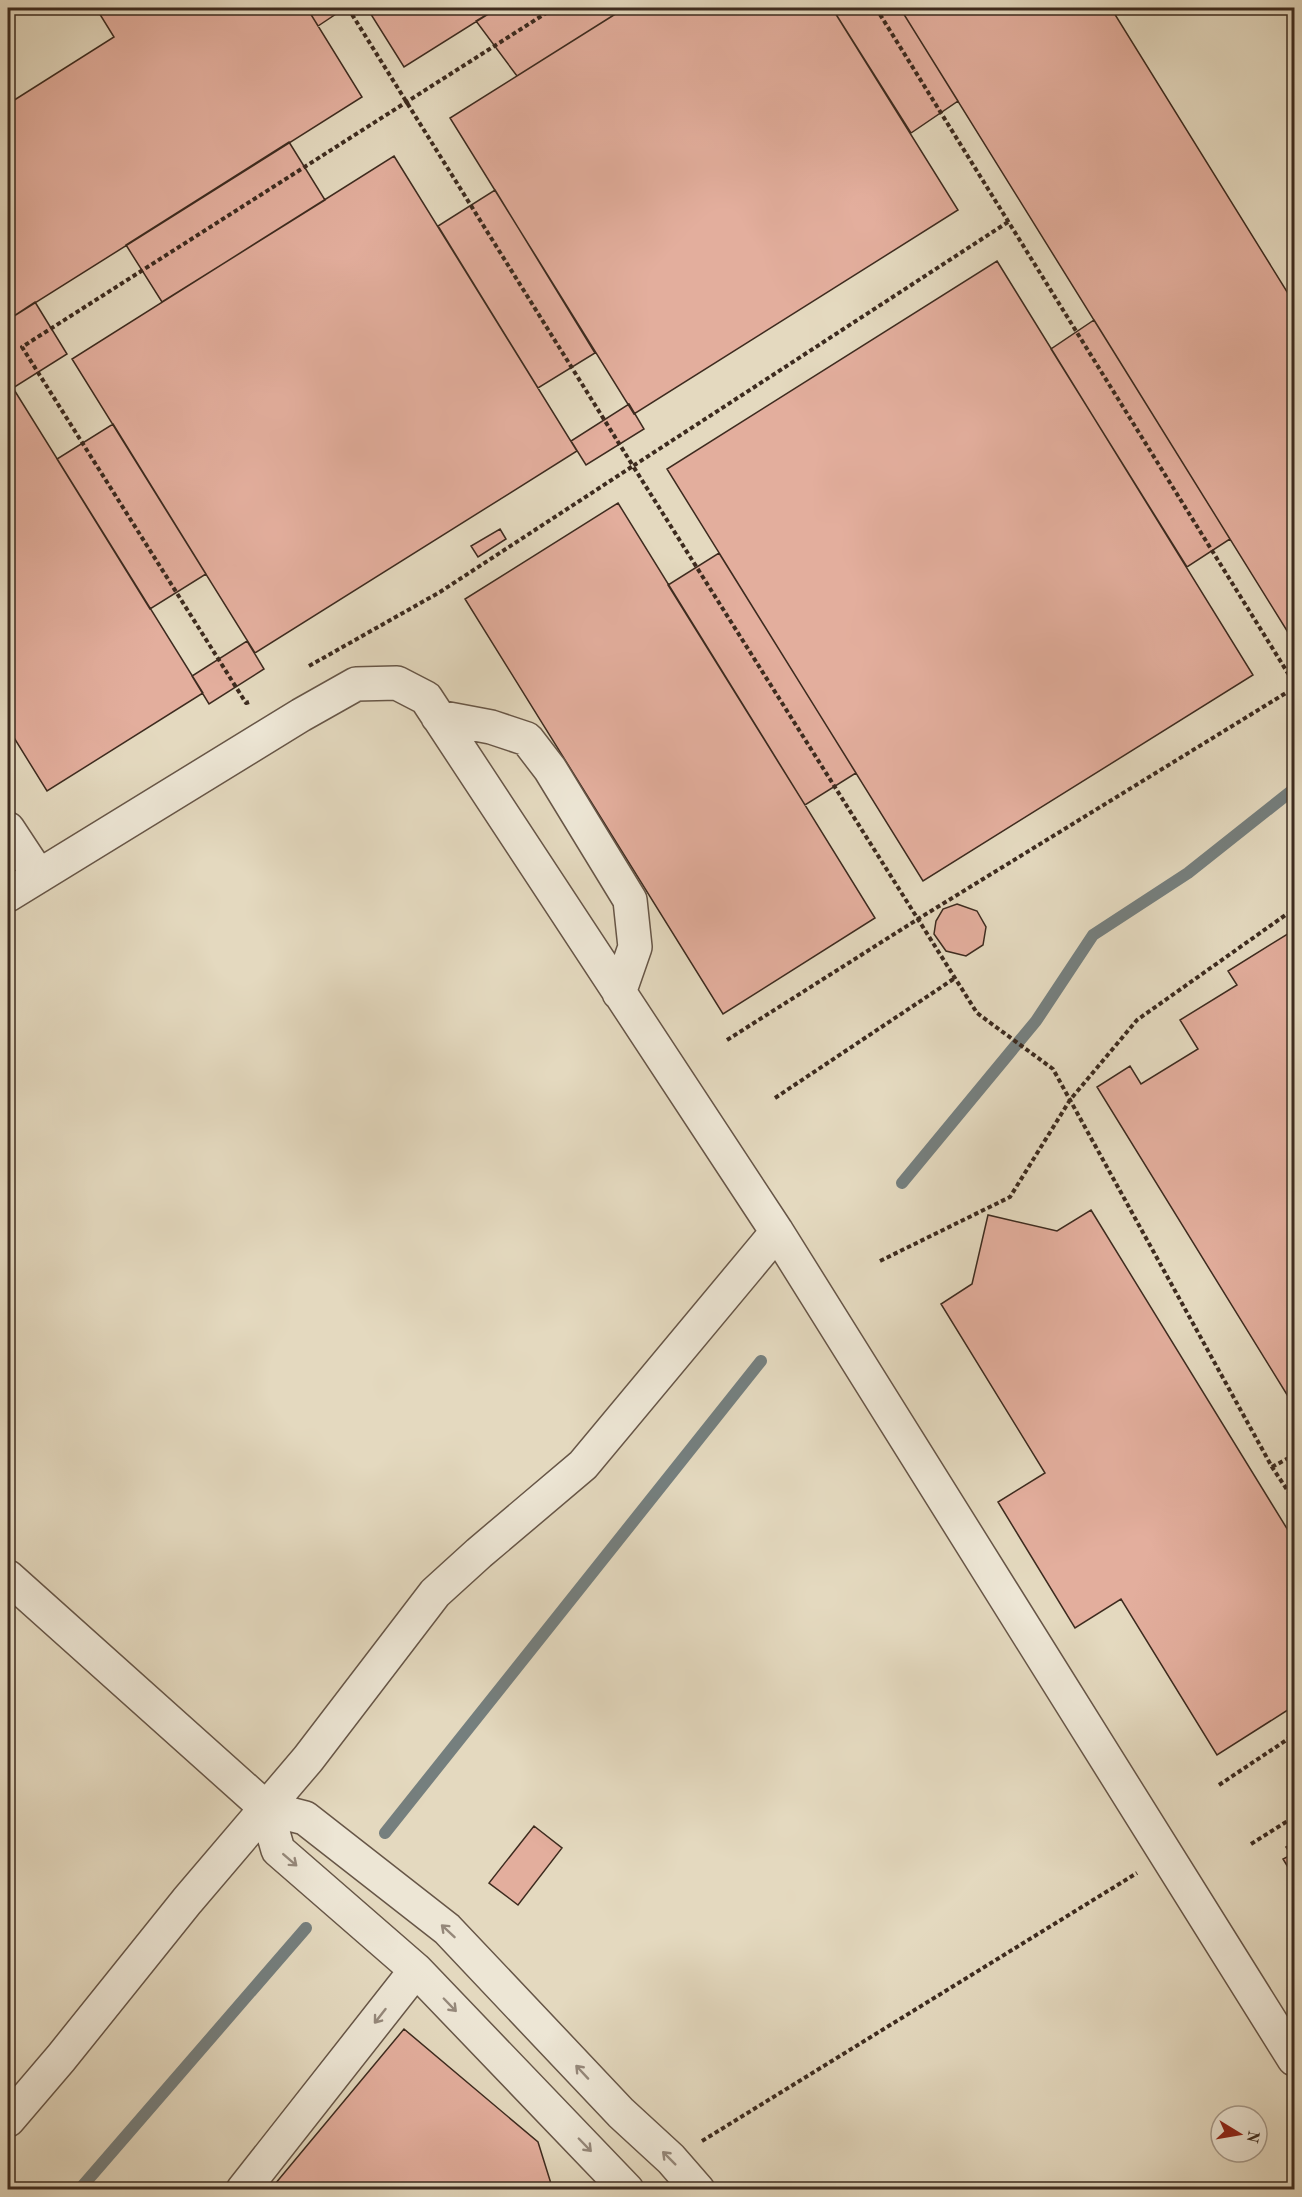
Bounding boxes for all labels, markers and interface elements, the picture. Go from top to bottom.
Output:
one-way arrow [282,1853,297,1867]
one-way arrow [440,1924,455,1938]
one-way arrow [442,1997,457,2012]
one-way arrow [373,2008,386,2024]
one-way arrow [575,2065,589,2080]
north arrow [1209,2104,1269,2164]
text: N [1243,2129,1261,2145]
one-way arrow [577,2138,592,2153]
one-way arrow [661,2151,676,2166]

